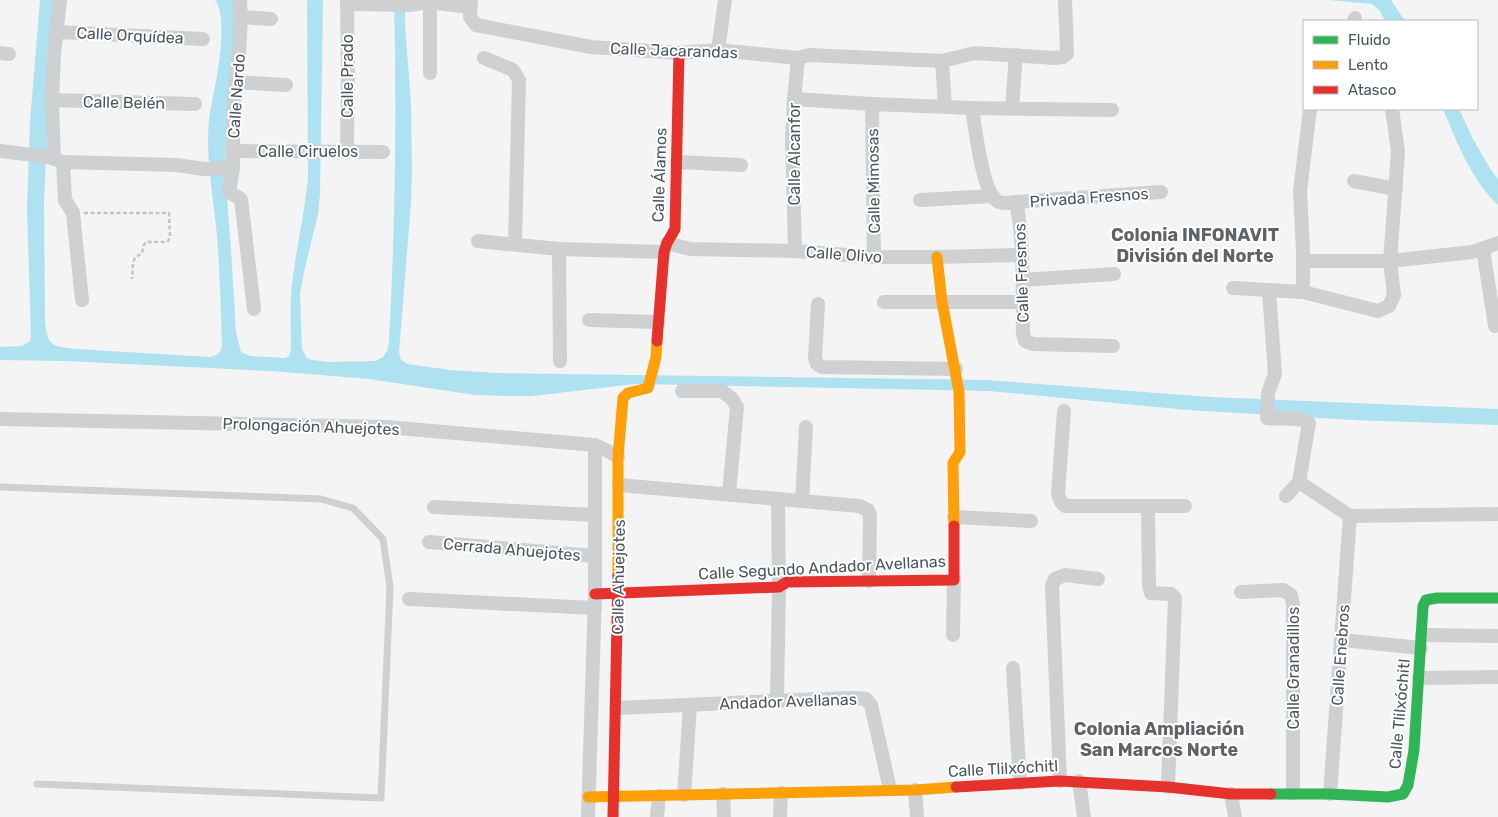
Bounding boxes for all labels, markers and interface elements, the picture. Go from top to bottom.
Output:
legend [1303,20,1478,110]
street label: Calle Orquídea [76,23,184,48]
text: Fluido [1348,31,1391,49]
street label: Calle Prado [338,34,357,118]
street label: Calle Jacarandas [610,39,738,62]
street label: Calle Nardo [224,53,249,139]
text: Lento [1348,56,1388,74]
text: Atasco [1348,81,1396,99]
street label: Calle Belén [83,92,165,113]
street label: Calle Alcanfor [785,103,804,205]
street label: Calle Álamos [648,127,671,223]
street label: Calle Mimosas [863,128,884,234]
street label: Calle Ciruelos [258,142,358,161]
street label: Privada Fresnos [1029,184,1149,211]
street label: Calle Fresnos [1010,223,1033,323]
district label: Colonia INFONAVIT División del Norte [1111,224,1279,267]
street label: Calle Olivo [805,242,883,267]
street label: Prolongación Ahuejotes [222,414,400,439]
street label: Calle Ahuejotes [608,519,629,635]
street label: Cerrada Ahuejotes [442,534,581,565]
street label: Calle Segundo Andador Avellanas [698,552,946,583]
street label: Calle Enebros [1327,604,1354,706]
street label: Calle Granadillos [1284,607,1303,729]
street label: Calle Tlilxóchitl [1385,658,1414,770]
street label: Andador Avellanas [719,690,857,713]
district label: Colonia Ampliación San Marcos Norte [1074,718,1244,761]
street label: Calle Tlilxóchitl [947,756,1059,781]

